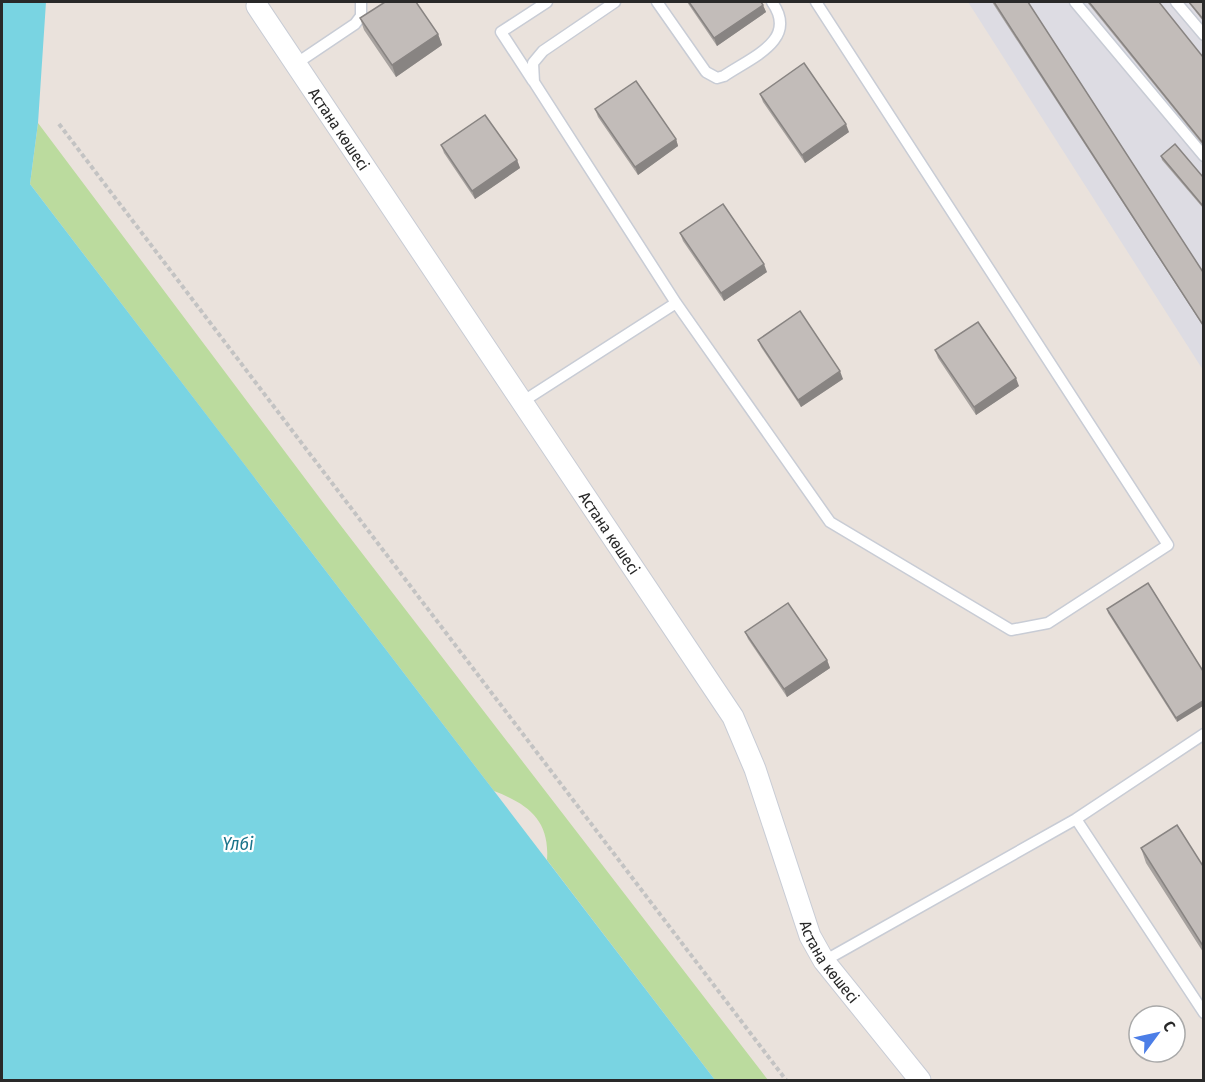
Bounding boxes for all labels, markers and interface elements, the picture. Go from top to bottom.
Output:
street label: Астана көшесі [305,84,373,174]
street label: Астана көшесі [575,488,644,578]
water label: Үлбі [222,833,254,855]
street label: Астана көшесі [796,918,863,1007]
north arrow [1127,1004,1187,1064]
text: С [1159,1017,1180,1035]

